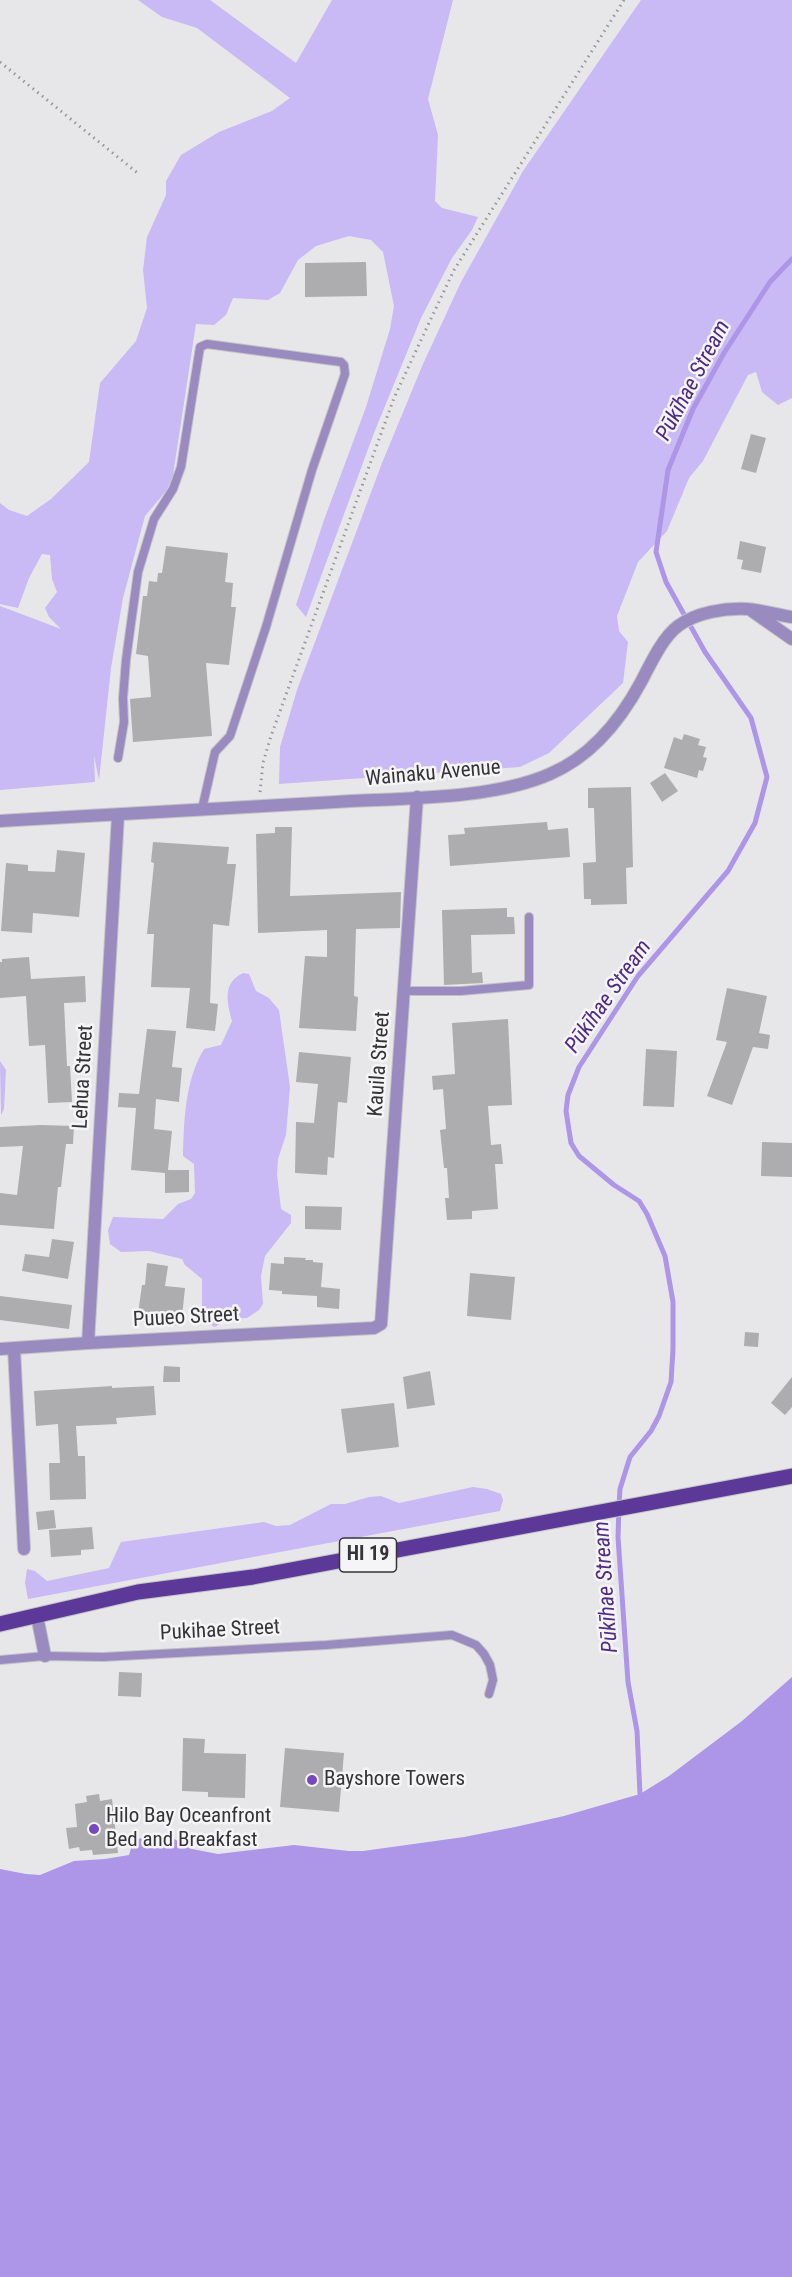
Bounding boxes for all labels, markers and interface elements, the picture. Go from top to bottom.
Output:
water label: Pūkīhae Stream [651,316,737,446]
street label: Wainaku Avenue [364,756,502,792]
water label: Pūkīhae Stream [560,935,658,1059]
street label: Kauila Street [364,1011,396,1117]
street label: Lehua Street [69,1024,99,1130]
street label: Puueo Street [132,1303,240,1333]
water label: Pūkīhae Stream [589,1520,625,1654]
road number: HI 19 [340,1538,397,1572]
street label: Pukihae Street [159,1615,281,1647]
place label: Bayshore Towers [324,1767,465,1793]
marker: Bayshore Towers [305,1773,319,1787]
place label: Hilo Bay Oceanfront Bed and Breakfast [106,1804,271,1854]
marker: Hilo Bay Oceanfront Bed and Breakfast [87,1822,101,1836]

